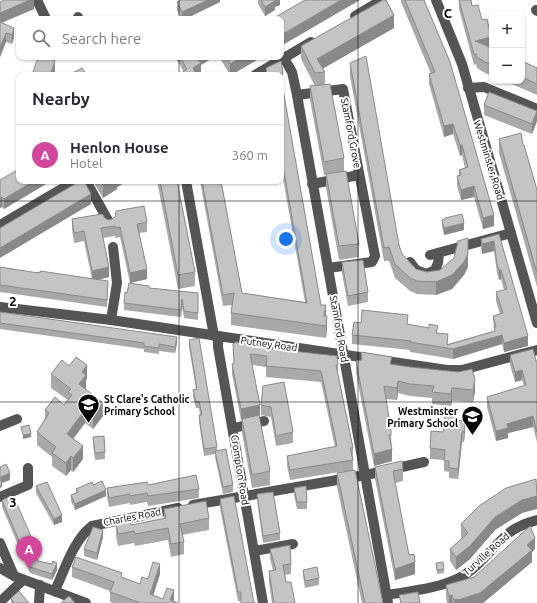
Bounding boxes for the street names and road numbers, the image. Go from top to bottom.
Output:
street label: Stamford Grove [339,97,363,169]
street label: Westminster Road [472,119,506,201]
street label: Stamford Road [328,295,350,363]
street label: Putney Road [240,335,298,353]
street label: Crompton Road [229,434,251,506]
street label: Charles Road [102,506,162,528]
street label: Turville Road [461,530,511,578]

